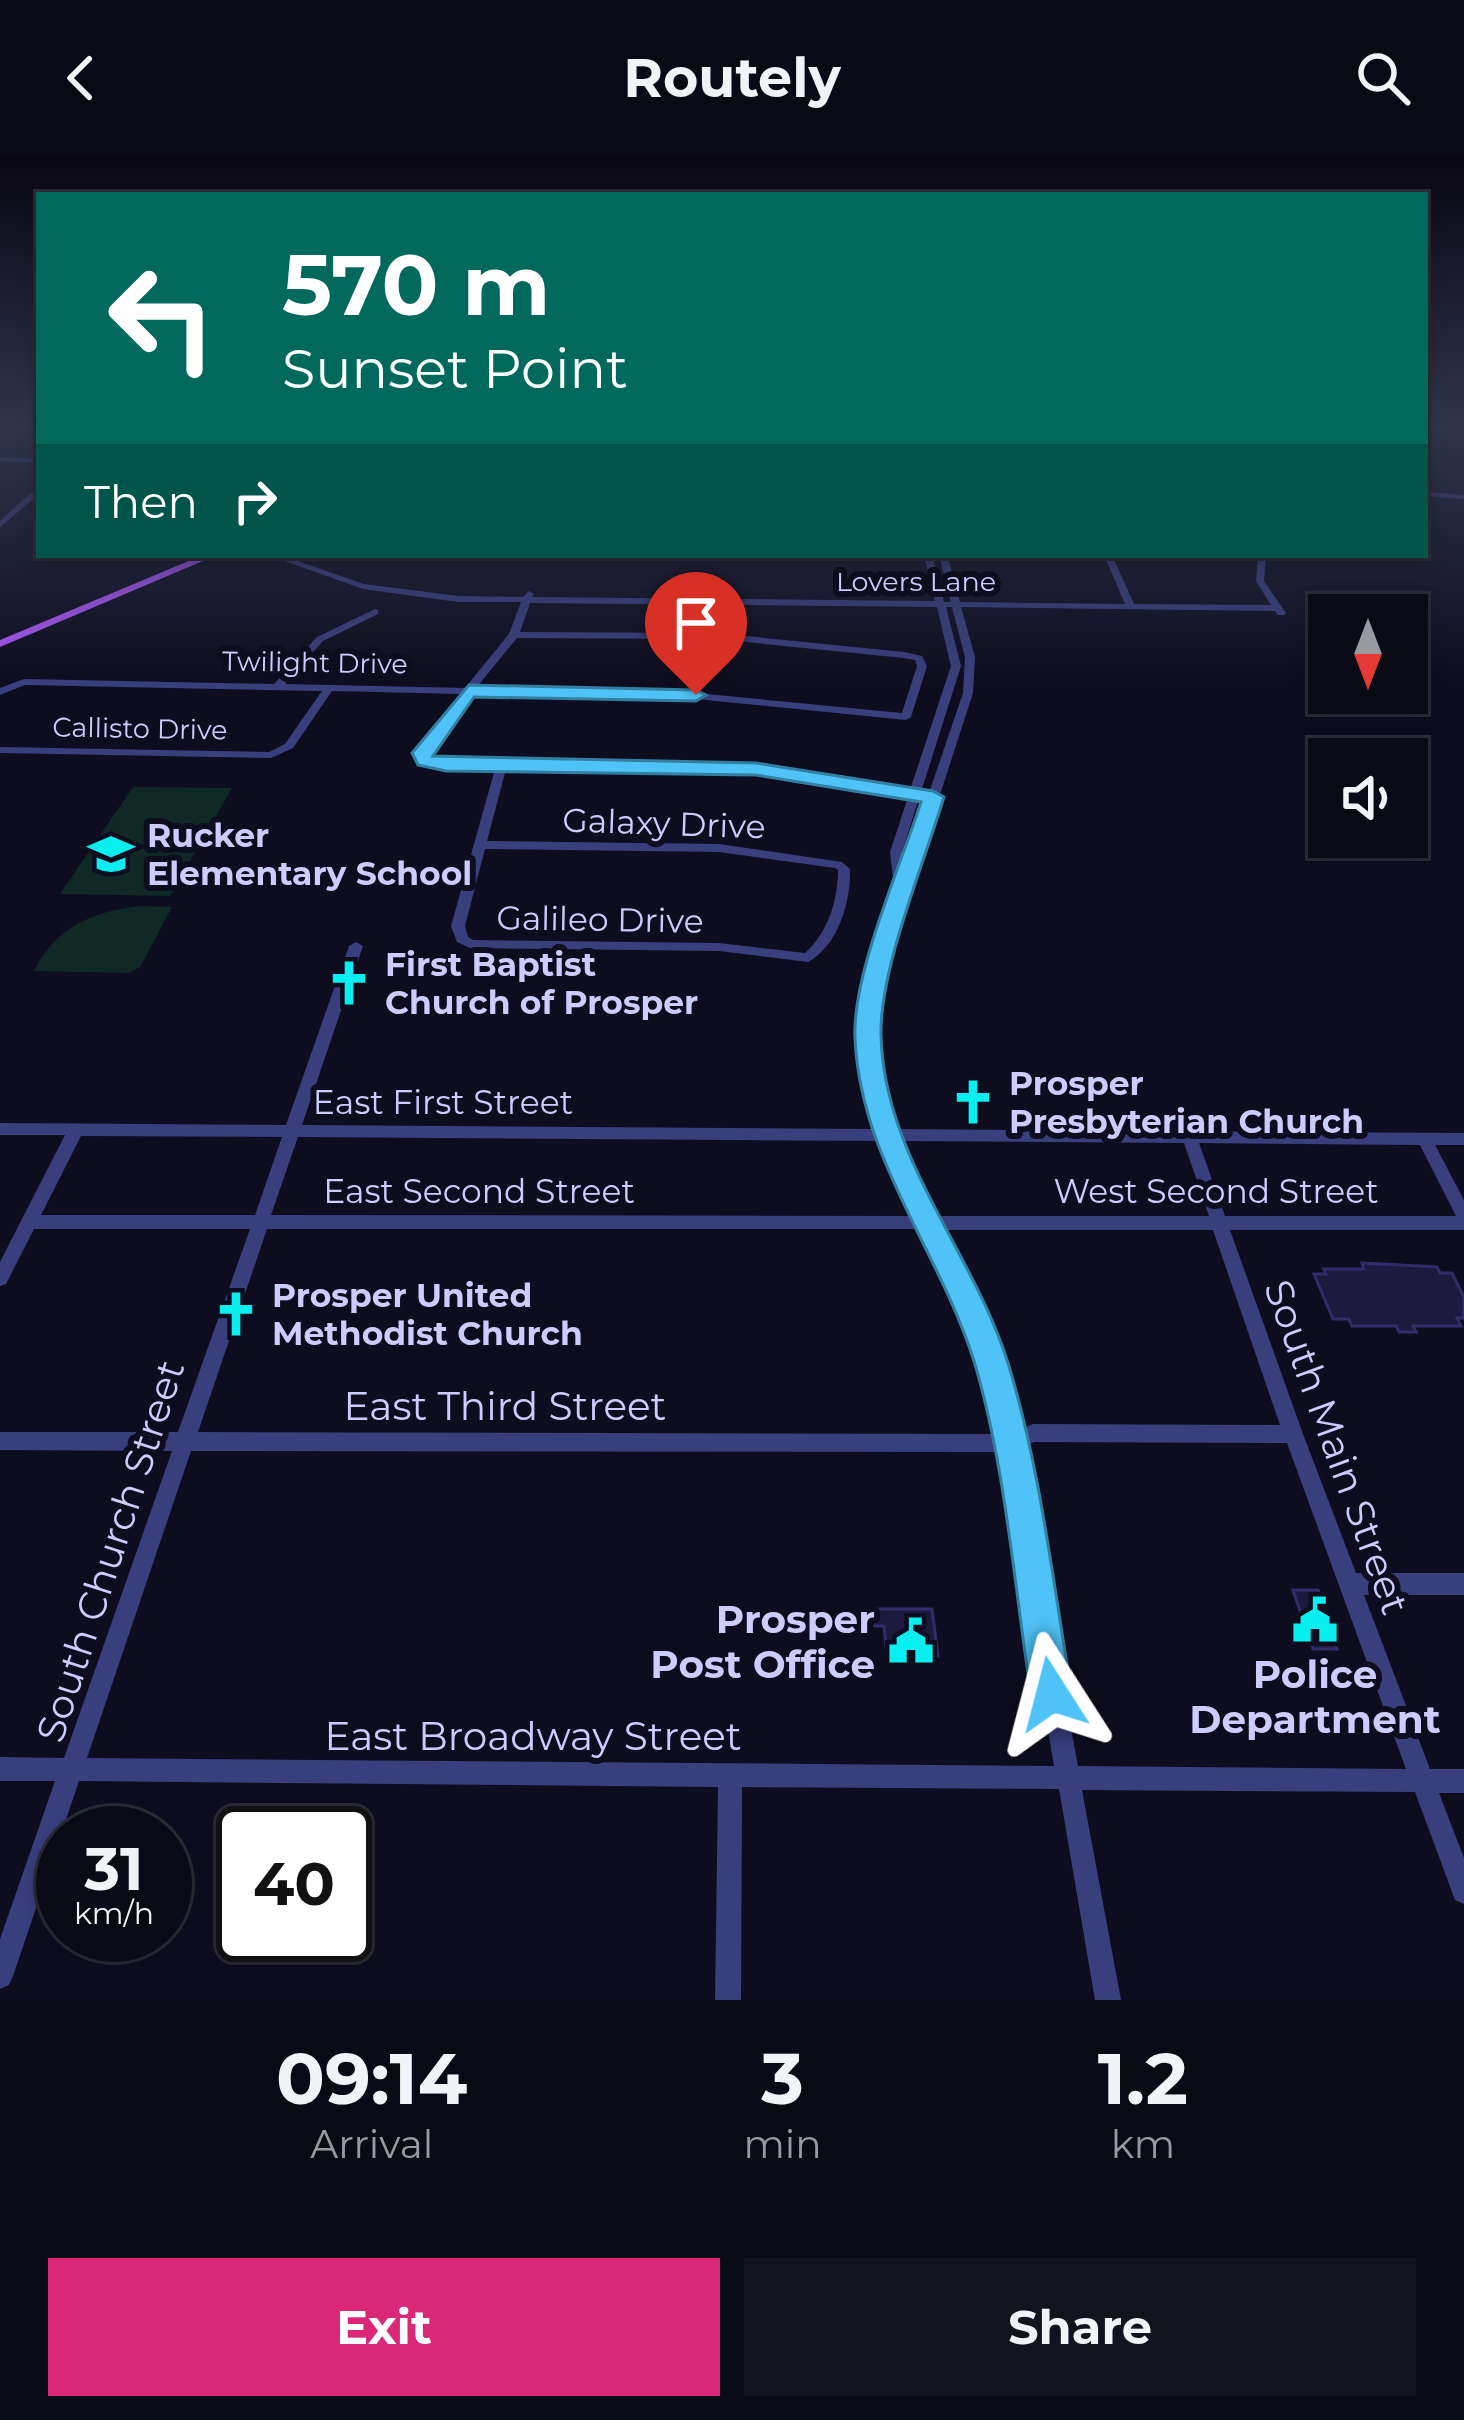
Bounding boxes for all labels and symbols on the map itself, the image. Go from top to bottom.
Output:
street label: Lovers Lane [836,565,996,598]
pin [645,572,747,695]
north arrow [1308,594,1428,714]
street label: Twilight Drive [222,644,408,681]
street label: Callisto Drive [52,710,228,747]
street label: Galaxy Drive [562,799,766,847]
place label: Rucker Elementary School [147,815,472,893]
school or university icon: Rucker Elementary School [86,829,136,879]
street label: Galileo Drive [496,897,704,941]
place label: First Baptist Church of Prosper [385,944,698,1022]
church icon: First Baptist Church of Prosper [324,958,374,1008]
place label: Prosper Presbyterian Church [1009,1063,1364,1141]
church icon: Prosper Presbyterian Church [948,1077,998,1127]
street label: East First Street [313,1082,573,1122]
street label: East Second Street [323,1171,635,1211]
street label: West Second Street [1053,1171,1379,1211]
street label: South Main Street [1254,1273,1420,1621]
place label: Prosper United Methodist Church [272,1275,583,1353]
church icon: Prosper United Methodist Church [211,1289,261,1339]
street label: South Church Street [26,1354,194,1748]
street label: East Third Street [344,1382,666,1430]
place label: Prosper Post Office [650,1595,875,1688]
public building icon: Police Department [1290,1595,1340,1645]
public building icon: Prosper Post Office [886,1616,936,1666]
position arrow [989,1631,1115,1757]
place label: Police Department [1189,1650,1441,1743]
street label: East Broadway Street [324,1712,742,1760]
speed limit sign: 40 [216,1806,372,1962]

